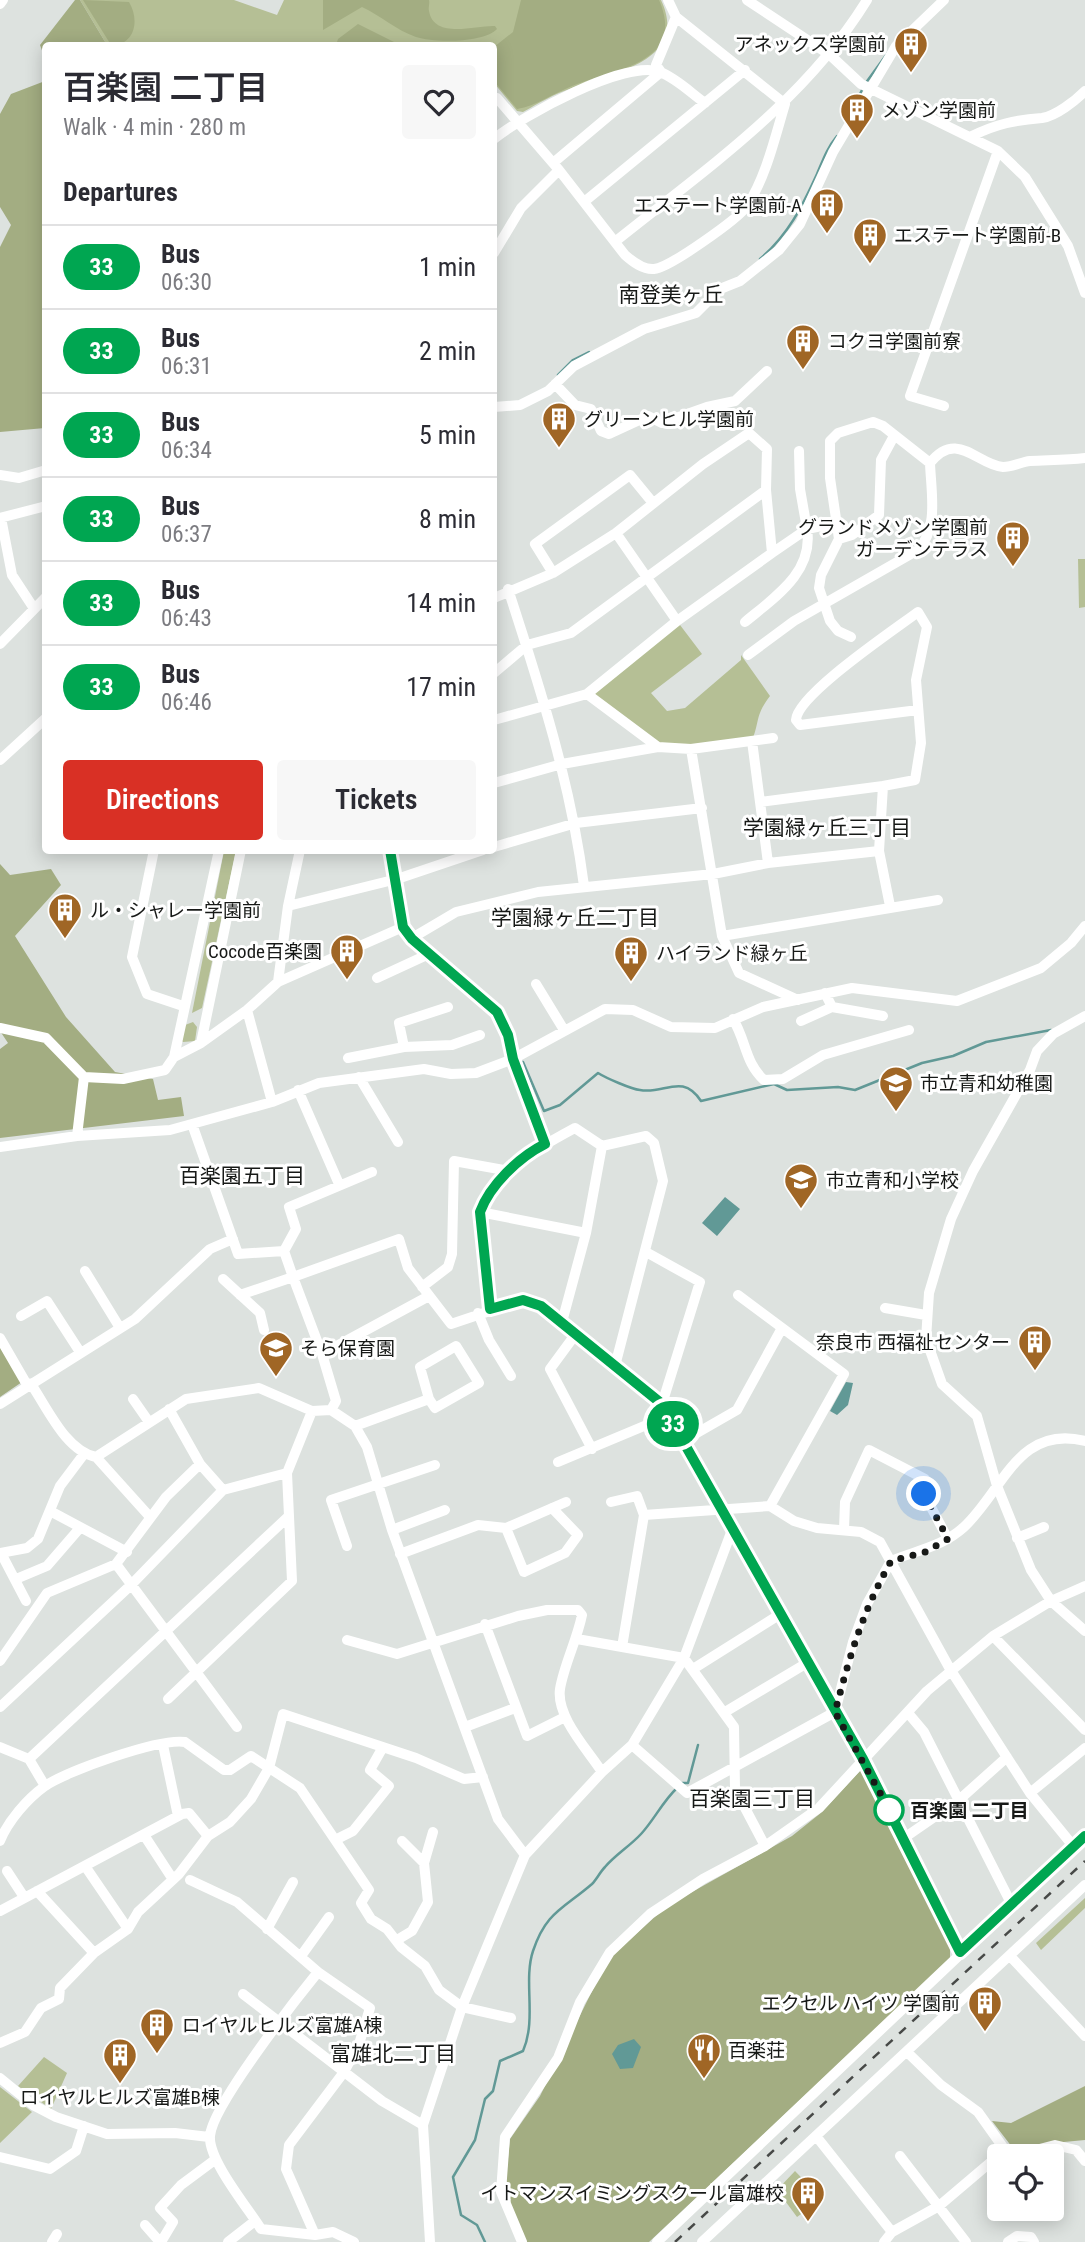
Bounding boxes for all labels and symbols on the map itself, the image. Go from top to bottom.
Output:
building icon: アネックス学園前 [892,25,930,74]
place label: アネックス学園前 [735,33,886,56]
building icon: メゾン学園前 [838,91,876,140]
place label: メゾン学園前 [882,99,996,122]
building icon: エステート学園前-A [808,186,846,235]
place label: エステート学園前-A [634,194,802,217]
building icon: エステート学園前-B [851,216,889,265]
place label: エステート学園前-B [894,224,1061,247]
district label: 南登美ヶ丘 [619,283,724,307]
building icon: コクヨ学園前寮 [784,322,822,371]
place label: コクヨ学園前寮 [828,330,961,353]
building icon: グリーンヒル学園前 [540,400,578,449]
place label: グリーンヒル学園前 [584,408,754,431]
place label: グランドメゾン学園前 ガーデンテラス [798,516,988,561]
building icon: グランドメゾン学園前 ガーデンテラス [994,519,1032,568]
district label: 学園緑ヶ丘三丁目 [743,816,911,840]
building icon: ル・シャレー学園前 [46,891,84,940]
place label: ル・シャレー学園前 [90,899,261,922]
district label: 学園緑ヶ丘二丁目 [491,906,659,930]
building icon: Cocode百楽園 [328,932,366,981]
building icon: ハイランド緑ヶ丘 [612,934,650,983]
place label: Cocode百楽園 [208,940,322,963]
place label: ハイランド緑ヶ丘 [656,942,808,965]
school or university icon: 市立青和幼稚園 [877,1064,915,1113]
place label: 市立青和幼稚園 [920,1072,1053,1095]
school or university icon: 市立青和小学校 [782,1161,820,1210]
district label: 百楽園五丁目 [179,1164,305,1188]
place label: 市立青和小学校 [826,1169,959,1192]
building icon: 奈良市 西福祉センター [1016,1323,1054,1372]
school or university icon: そら保育園 [257,1329,295,1378]
place label: 奈良市 西福祉センター [816,1331,1010,1354]
place label: そら保育園 [300,1337,395,1360]
line badge: 33 [642,1401,704,1447]
your location [906,1476,941,1511]
district label: 百楽園三丁目 [689,1787,815,1811]
marker: 百楽園 二丁目 [874,1795,904,1825]
place label: 百楽園 二丁目 [910,1799,1028,1822]
building icon: エクセル ハイツ 学園前 [966,1984,1004,2033]
place label: エクセル ハイツ 学園前 [762,1992,960,2015]
building icon: ロイヤルヒルズ富雄A棟 [138,2006,176,2055]
place label: ロイヤルヒルズ富雄A棟 [182,2014,382,2037]
restaurant icon: 百楽荘 [685,2031,723,2080]
building icon: ロイヤルヒルズ富雄B棟 [101,2036,139,2085]
place label: 百楽荘 [728,2039,785,2062]
district label: 富雄北二丁目 [330,2042,456,2066]
place label: ロイヤルヒルズ富雄B棟 [20,2086,220,2109]
building icon: イトマンスイミングスクール富雄校 [789,2174,827,2223]
place label: イトマンスイミングスクール富雄校 [480,2182,784,2205]

